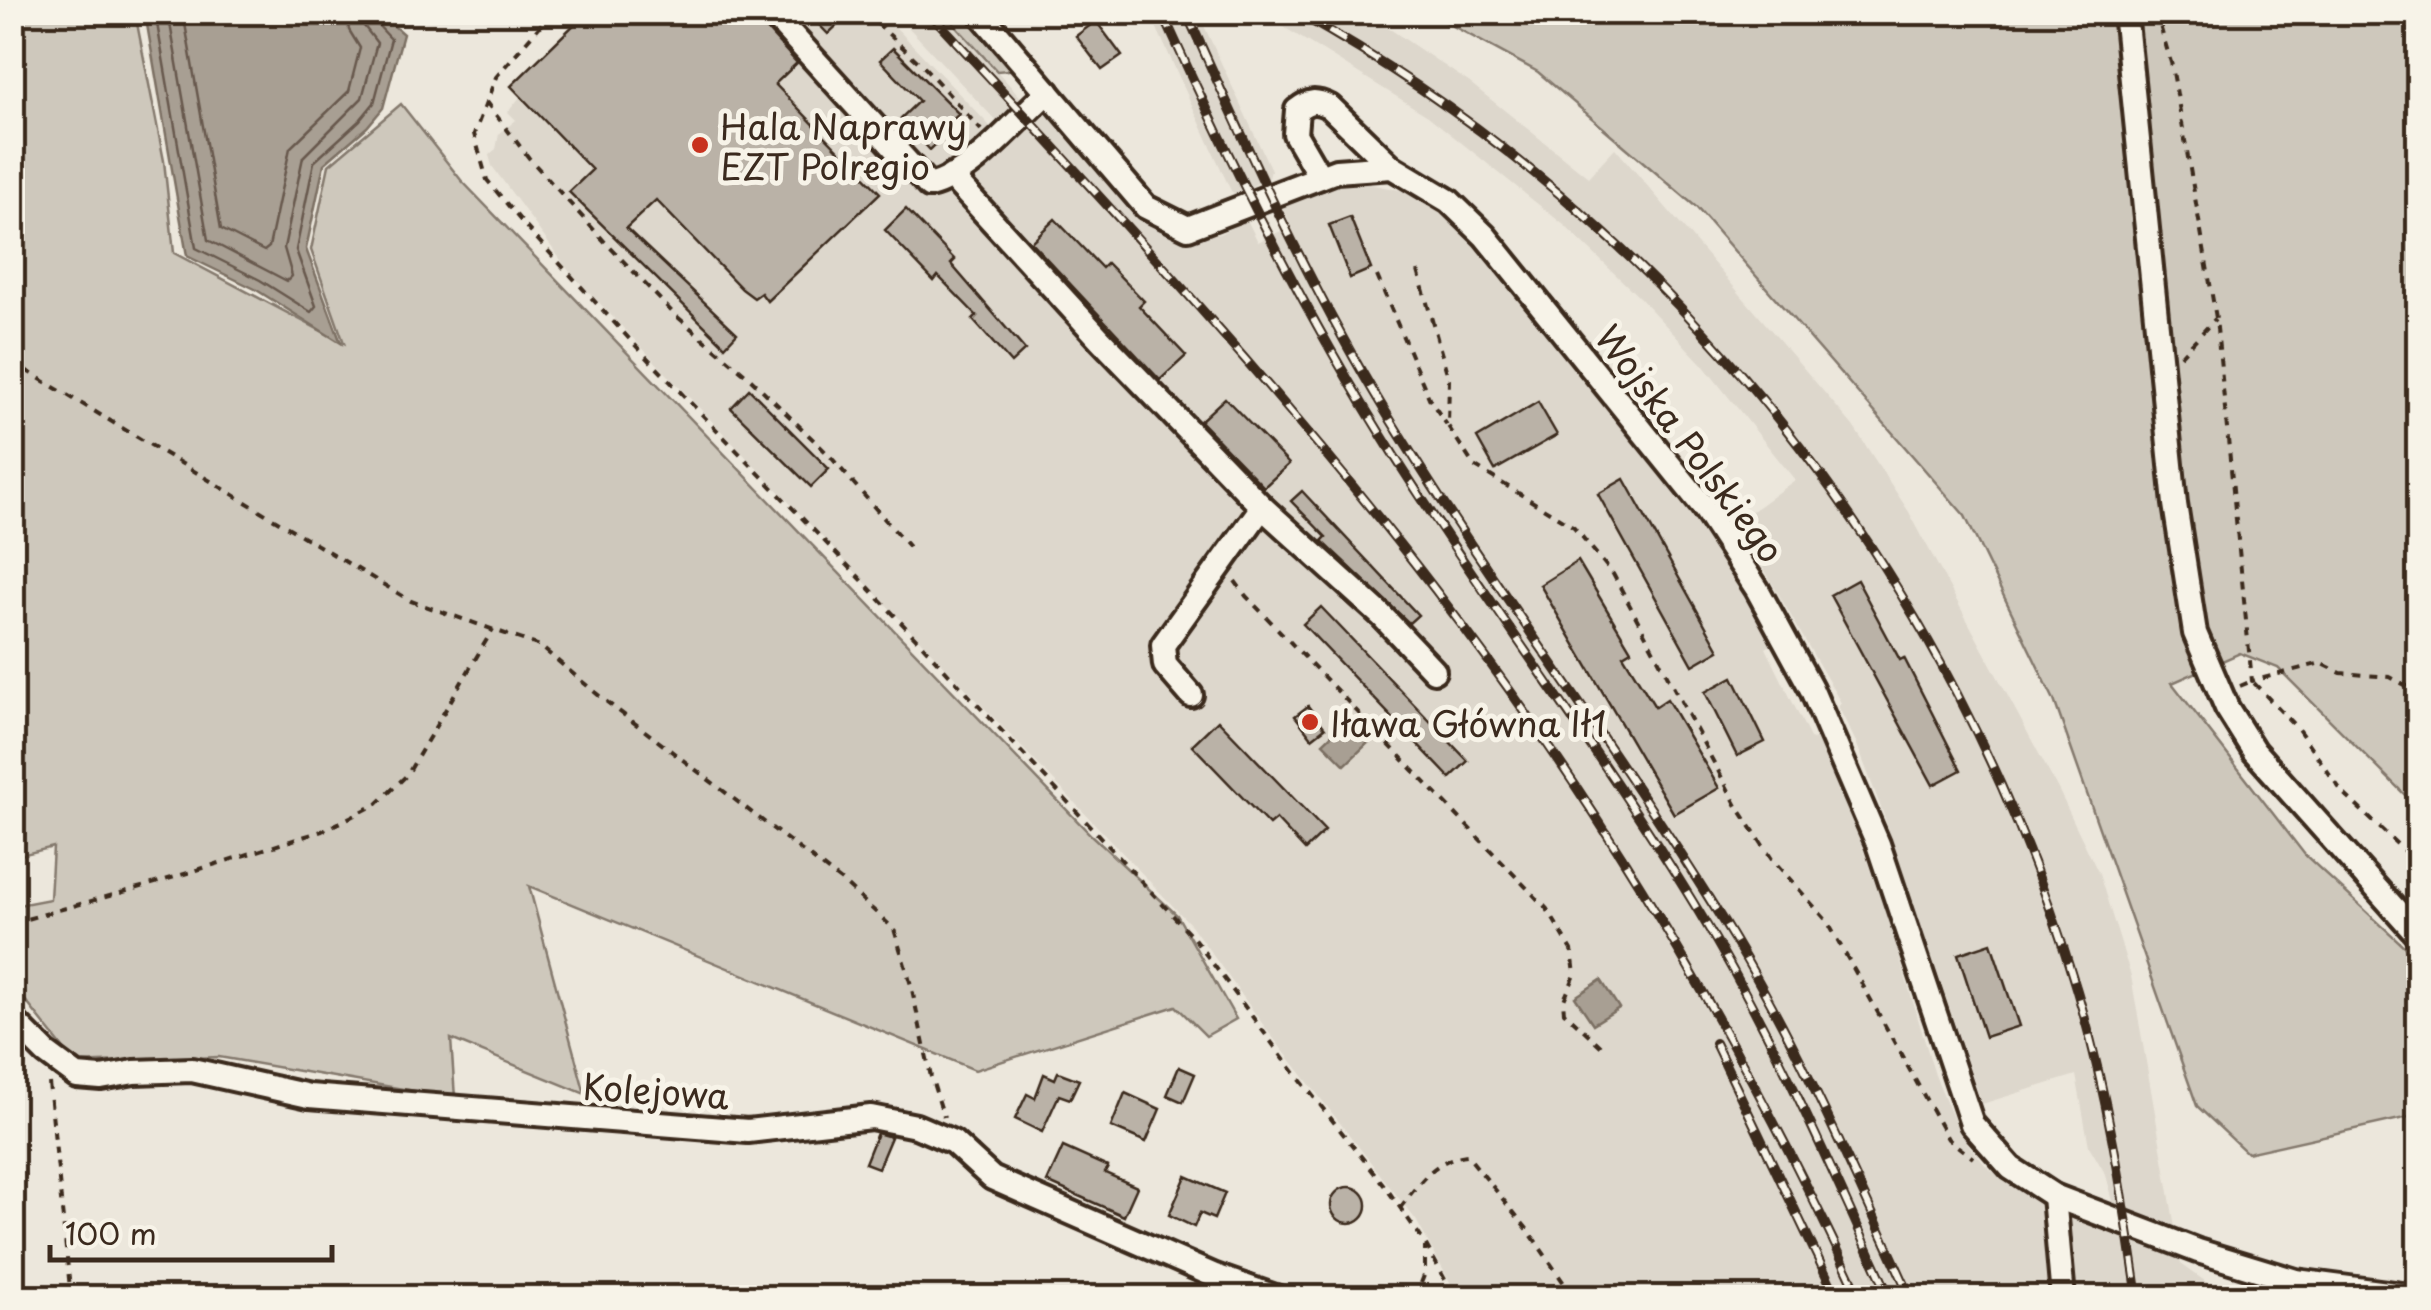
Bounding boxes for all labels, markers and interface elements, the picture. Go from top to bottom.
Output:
place label: Hala Naprawy EZT Polregio [720,99,967,192]
marker: Hala Naprawy EZT Polregio [689,134,711,156]
street label: Wojska Polskiego [1584,313,1798,573]
place label: Iława Główna Ił1 [1330,696,1607,749]
marker: Iława Główna Ił1 [1299,711,1321,733]
street label: Kolejowa [581,1058,731,1122]
scale bar [50,1200,332,1262]
text: 100 m [65,1210,157,1255]

